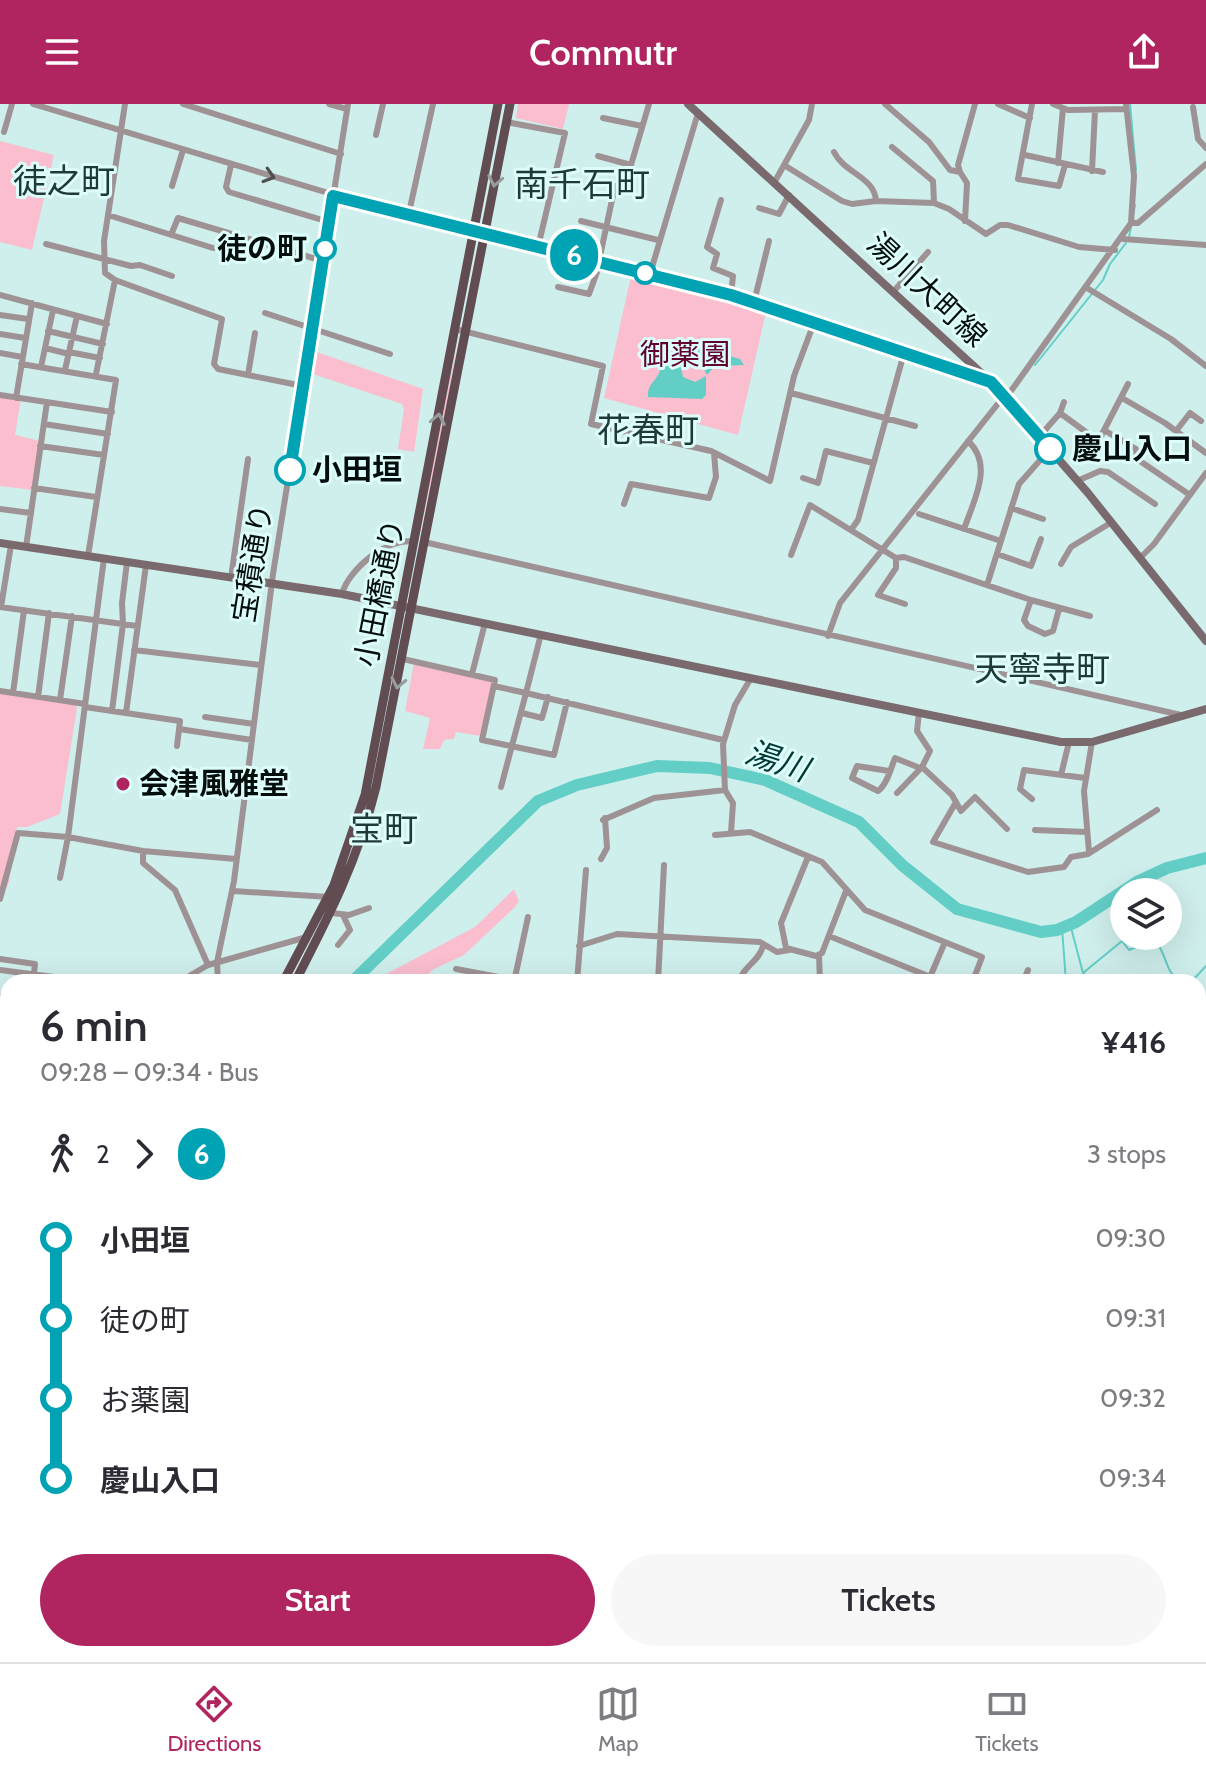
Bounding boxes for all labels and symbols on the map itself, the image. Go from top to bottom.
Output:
district label: 徒之町 [13,160,115,202]
district label: 南千石町 [514,163,650,205]
one-way arrow [261,167,275,183]
one-way arrow [488,174,505,187]
street label: 湯川大町線 [860,225,995,354]
line badge: 6 [548,229,600,281]
place label: 徒の町 [217,230,307,267]
marker: 徒の町 [314,238,336,260]
unlabelled marker [634,262,656,284]
park label: 御薬園 [640,336,730,373]
district label: 花春町 [597,409,699,451]
one-way arrow [428,412,445,425]
place label: 慶山入口 [1072,430,1192,467]
marker: 慶山入口 [1035,434,1065,464]
place label: 小田垣 [312,451,402,488]
marker: 小田垣 [275,455,305,485]
street label: 宝積通り [225,501,280,625]
street label: 小田橋通り [347,516,412,670]
district label: 天寧寺町 [974,648,1110,690]
one-way arrow [391,677,408,690]
water label: 湯川 [741,732,816,790]
place label: 会津風雅堂 [139,765,289,802]
marker: 会津風雅堂 [114,775,132,793]
district label: 宝町 [350,808,418,850]

